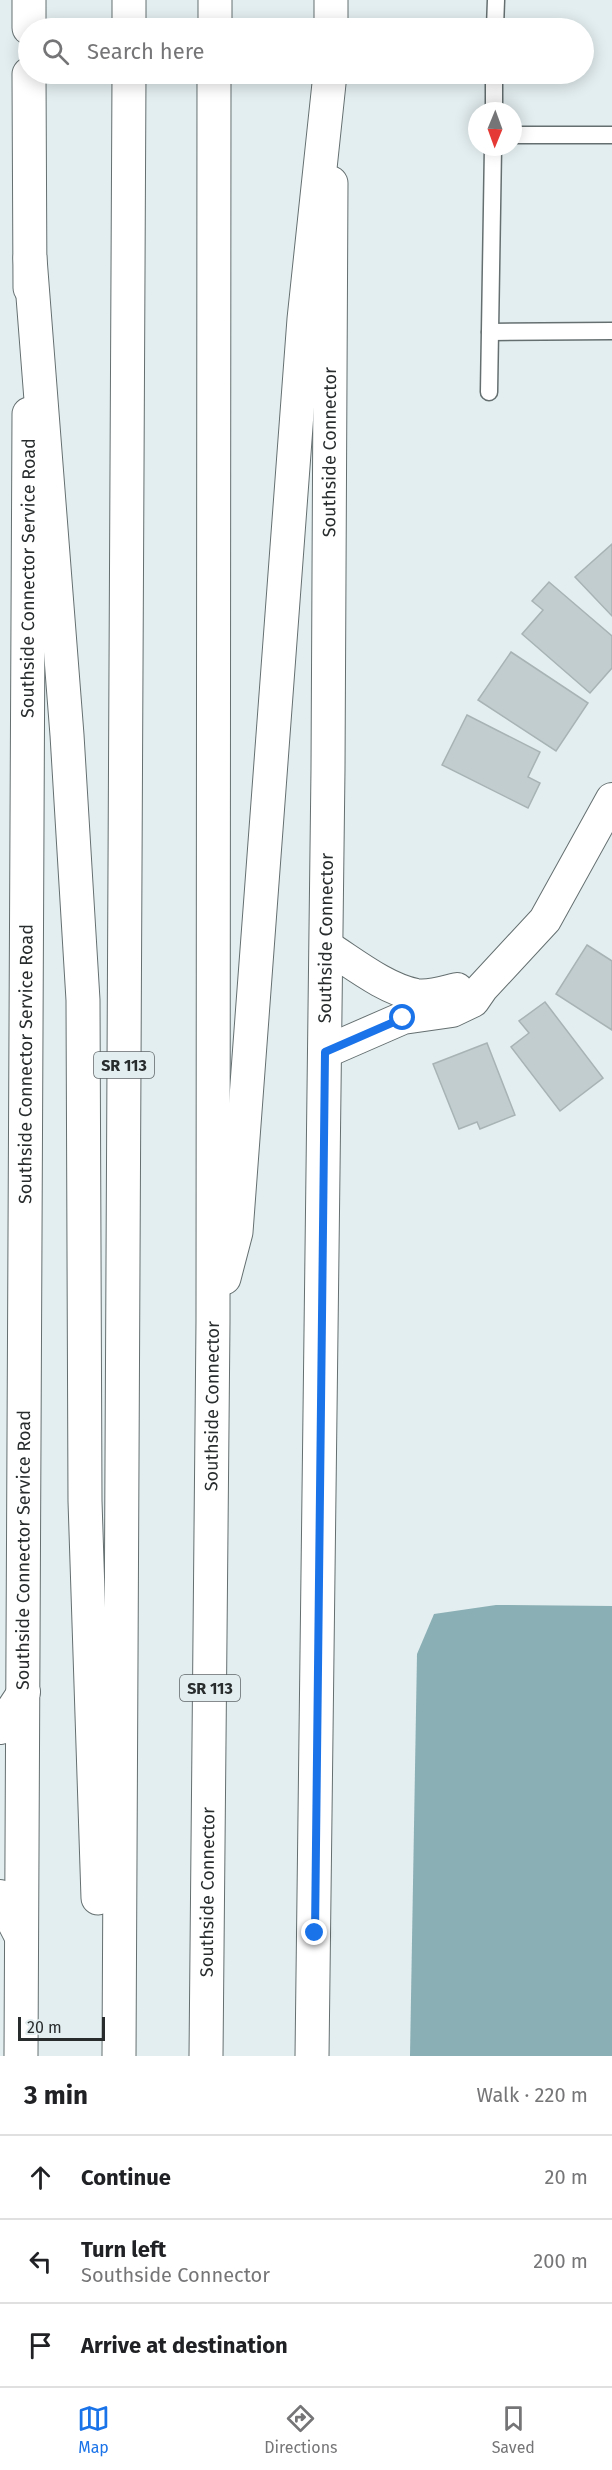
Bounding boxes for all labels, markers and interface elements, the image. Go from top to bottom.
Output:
search box [18,18,594,84]
icon: search [39,35,72,68]
text: Search here [87,38,205,65]
north arrow [468,102,522,156]
street label: Southside Connector [318,367,341,537]
street label: Southside Connector Service Road [17,438,40,718]
street label: Southside Connector [314,853,338,1023]
street label: Southside Connector Service Road [14,924,38,1204]
route start [389,1004,415,1030]
road number: SR 113 [94,1052,154,1078]
street label: Southside Connector [200,1321,224,1491]
street label: Southside Connector Service Road [12,1410,35,1690]
road number: SR 113 [180,1675,240,1701]
street label: Southside Connector [196,1807,219,1977]
route end [301,1919,327,1945]
scale bar [18,2014,105,2042]
text: 20 m [27,2018,62,2037]
text: 3 min [24,2080,88,2111]
text: Walk · 220 m [477,2083,588,2107]
icon: ahead [24,2161,57,2194]
text: Continue [81,2164,171,2191]
text: 20 m [545,2165,588,2189]
text: Turn left [81,2236,166,2263]
icon: left [24,2245,57,2278]
text: 200 m [533,2249,588,2273]
text: Southside Connector [81,2263,270,2287]
icon: arrive [24,2329,57,2362]
text: Arrive at destination [81,2332,288,2359]
tab: Map [77,2402,110,2457]
tab: Directions [264,2402,338,2457]
tab: Saved [492,2402,535,2457]

